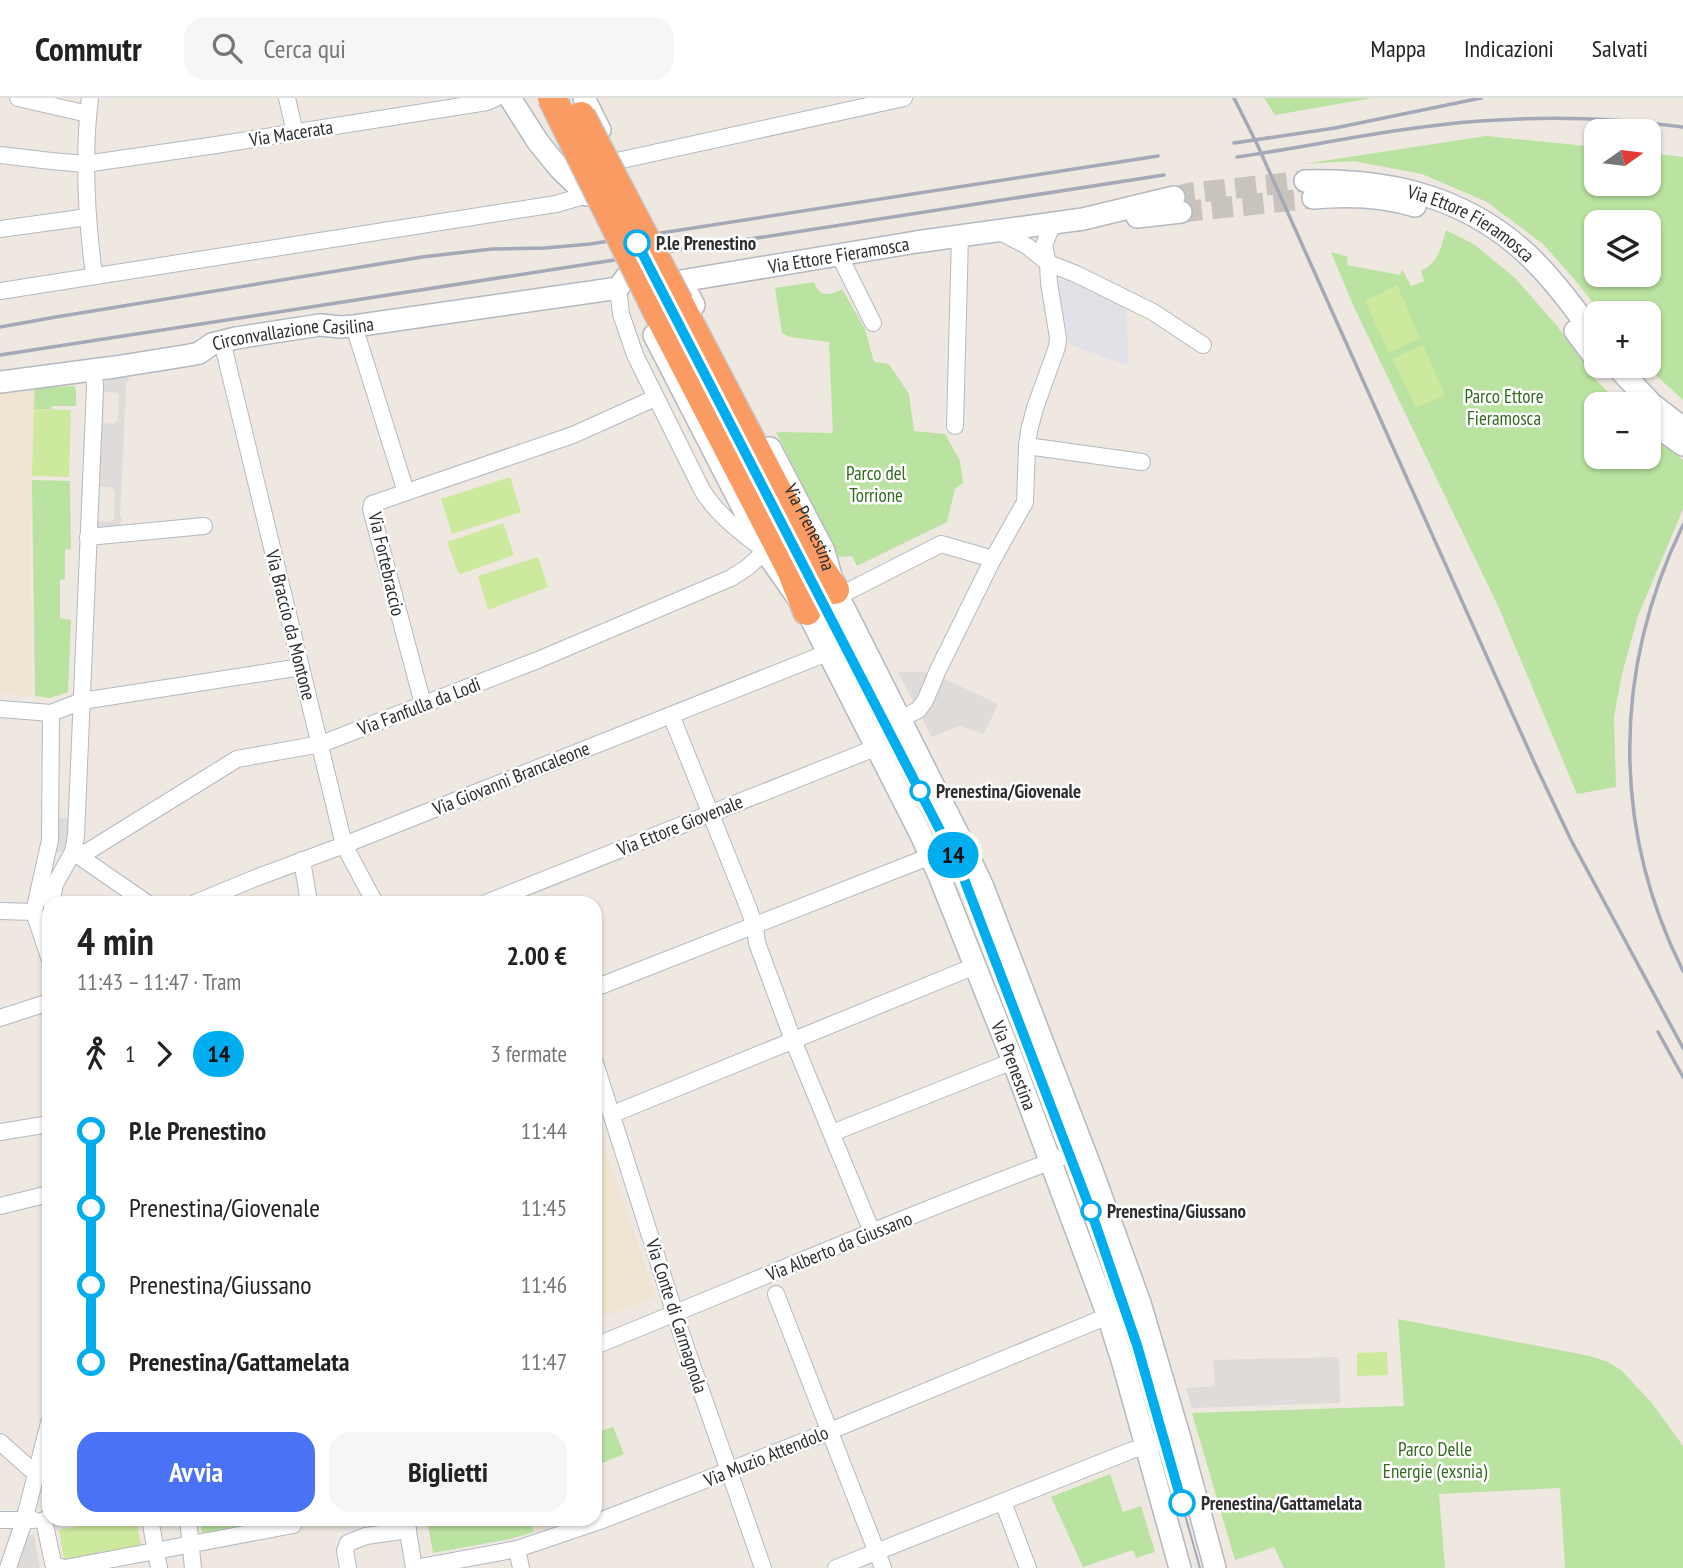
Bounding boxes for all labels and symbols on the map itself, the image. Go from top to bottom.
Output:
street label: Via Macerata [247,115,334,152]
north arrow [1584,119,1661,196]
street label: Via Ettore Fieramosca [1404,179,1540,267]
marker: P.le Prenestino [624,230,650,256]
place label: P.le Prenestino [656,231,756,255]
street label: Via Ettore Fieramosca [765,231,911,279]
street label: Circonvallazione Casilina [210,311,375,356]
park label: Parco Ettore Fieramosca [1464,384,1544,430]
park label: Parco del Torrione [846,461,907,507]
street label: Via Prenestina [778,479,841,573]
street label: Via Fortebraccio [363,509,411,618]
street label: Via Braccio da Montone [261,546,321,703]
street label: Via Fanfulla da Lodi [353,672,484,741]
street label: Via Giovanni Brancaleone [428,736,593,821]
place label: Prenestina/Giovenale [936,779,1081,803]
marker: Prenestina/Giovenale [910,781,930,801]
street label: Via Ettore Giovenale [613,789,746,861]
line badge: 14 [922,832,984,878]
street label: Via Prenestina [986,1016,1042,1113]
place label: Prenestina/Giussano [1107,1199,1246,1223]
marker: Prenestina/Giussano [1081,1201,1101,1221]
street label: Via Alberto da Giussano [762,1206,915,1287]
street label: Via Conte di Carmagnola [640,1235,713,1396]
street label: Via Muzio Attendolo [699,1420,832,1492]
park label: Parco Delle Energie (exsnia) [1383,1437,1488,1483]
marker: Prenestina/Gattamelata [1169,1490,1195,1516]
place label: Prenestina/Gattamelata [1201,1491,1362,1515]

